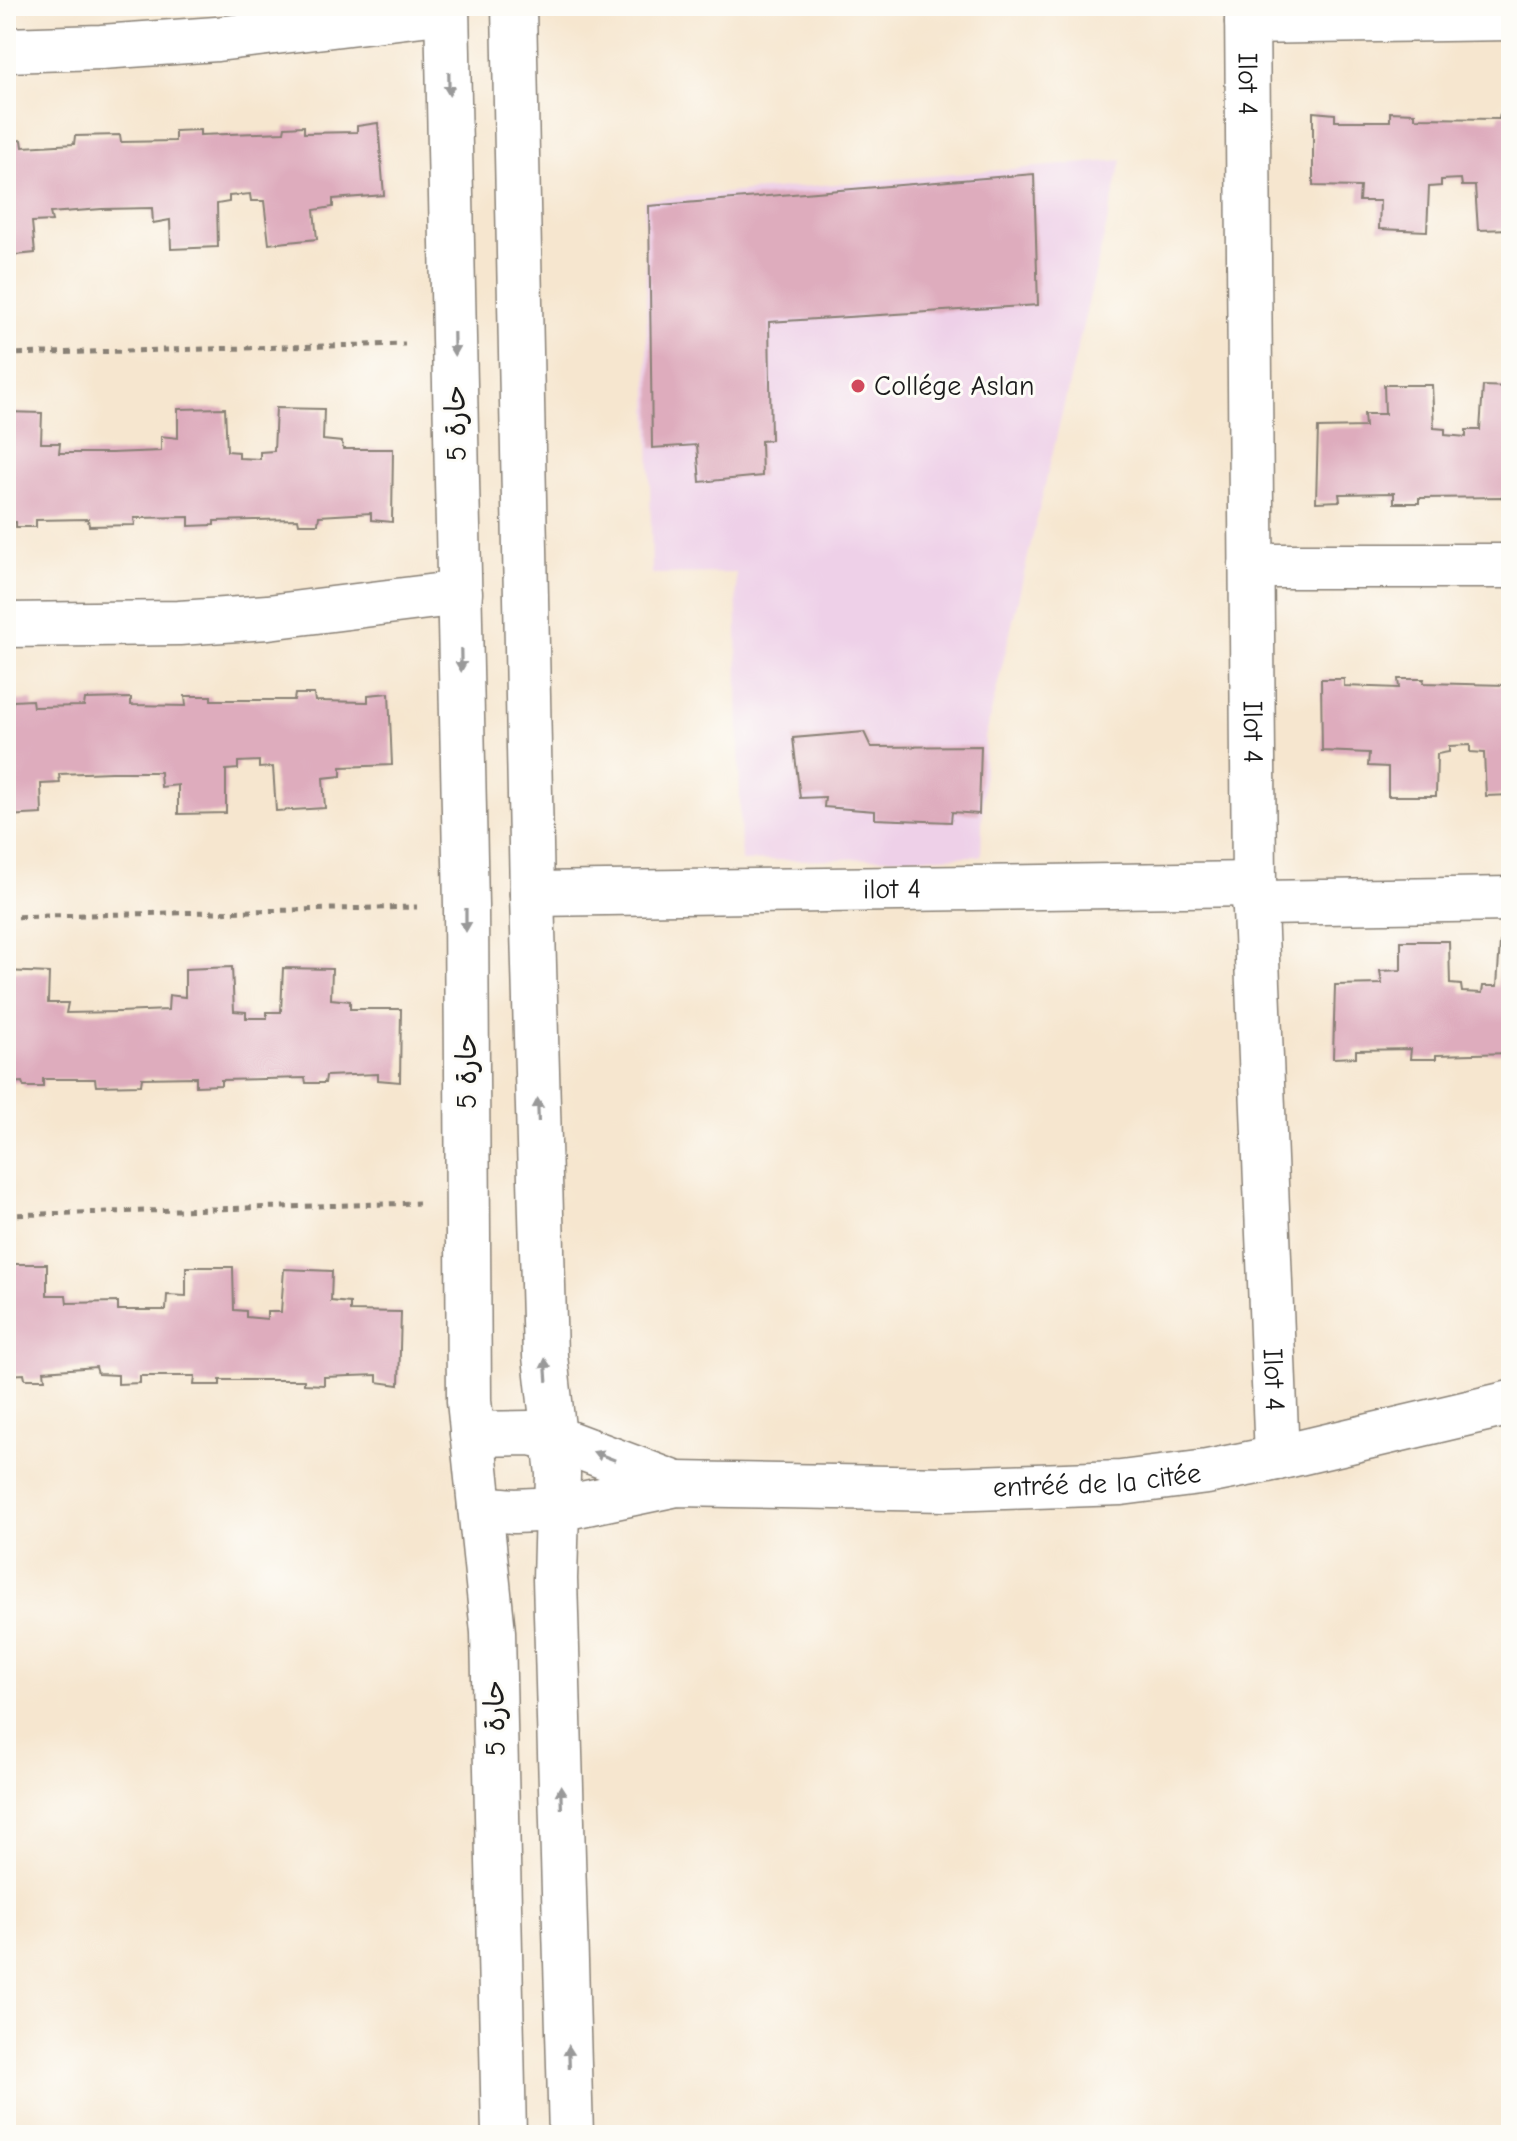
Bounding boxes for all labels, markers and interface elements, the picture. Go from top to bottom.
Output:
street label: Ilot 4 [1231,53,1264,115]
one-way arrow [443,72,455,97]
one-way arrow [448,332,461,357]
place label: Collége Aslan [874,370,1035,402]
marker: Collége Aslan [849,377,867,395]
street label: حارة 5 [439,385,473,461]
one-way arrow [455,648,467,673]
street label: Ilot 4 [1237,701,1269,763]
street label: ilot 4 [863,873,921,905]
one-way arrow [460,908,472,933]
street label: حارة 5 [451,1033,483,1109]
one-way arrow [531,1097,544,1122]
street label: Ilot 4 [1257,1348,1291,1412]
one-way arrow [539,1357,552,1382]
one-way arrow [592,1449,616,1462]
street label: entréé de la citée [992,1457,1203,1503]
street label: حارة 5 [478,1680,512,1756]
one-way arrow [555,1784,567,1809]
one-way arrow [562,2044,575,2069]

